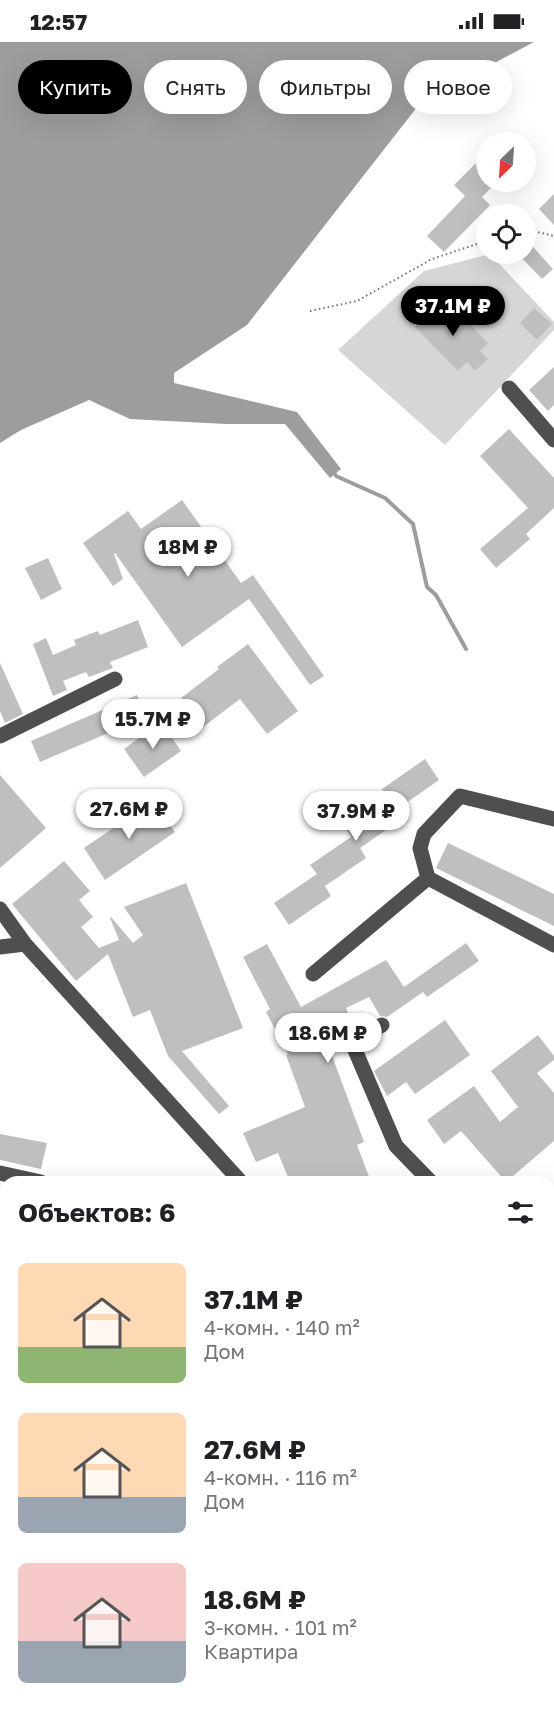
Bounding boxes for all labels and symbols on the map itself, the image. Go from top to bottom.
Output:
north arrow [476,132,536,192]
pin: 37.1M ₽ [398,286,508,337]
pin: 18M ₽ [146,527,230,578]
pin: 15.7M ₽ [98,699,208,750]
pin: 27.6M ₽ [74,789,184,840]
pin: 37.9M ₽ [301,791,411,842]
pin: 18.6M ₽ [273,1013,383,1064]

